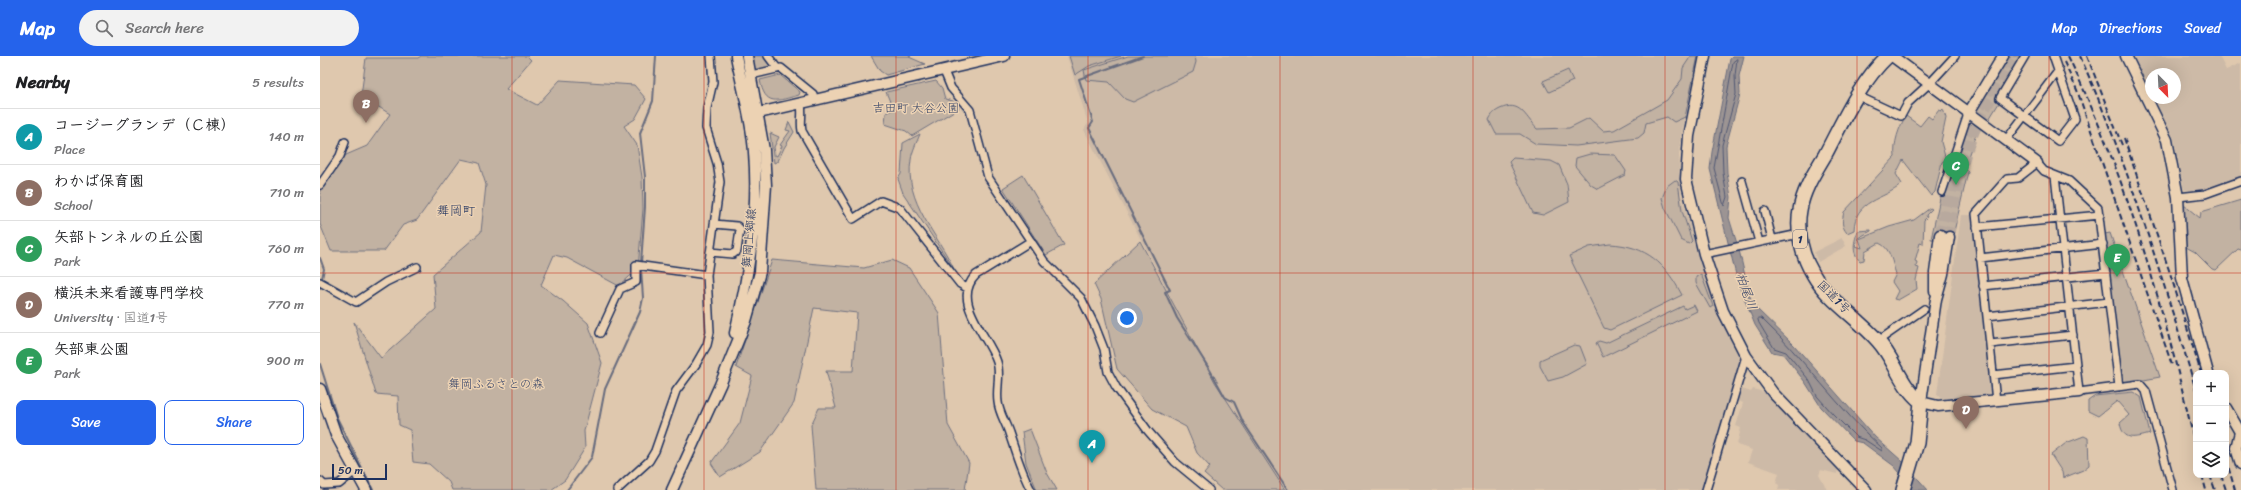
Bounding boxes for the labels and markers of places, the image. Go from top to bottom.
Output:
pin: B [353,90,379,123]
pin: C [1943,152,1969,185]
pin: E [2104,244,2130,277]
pin: D [1953,396,1979,429]
pin: A [1079,430,1105,463]

